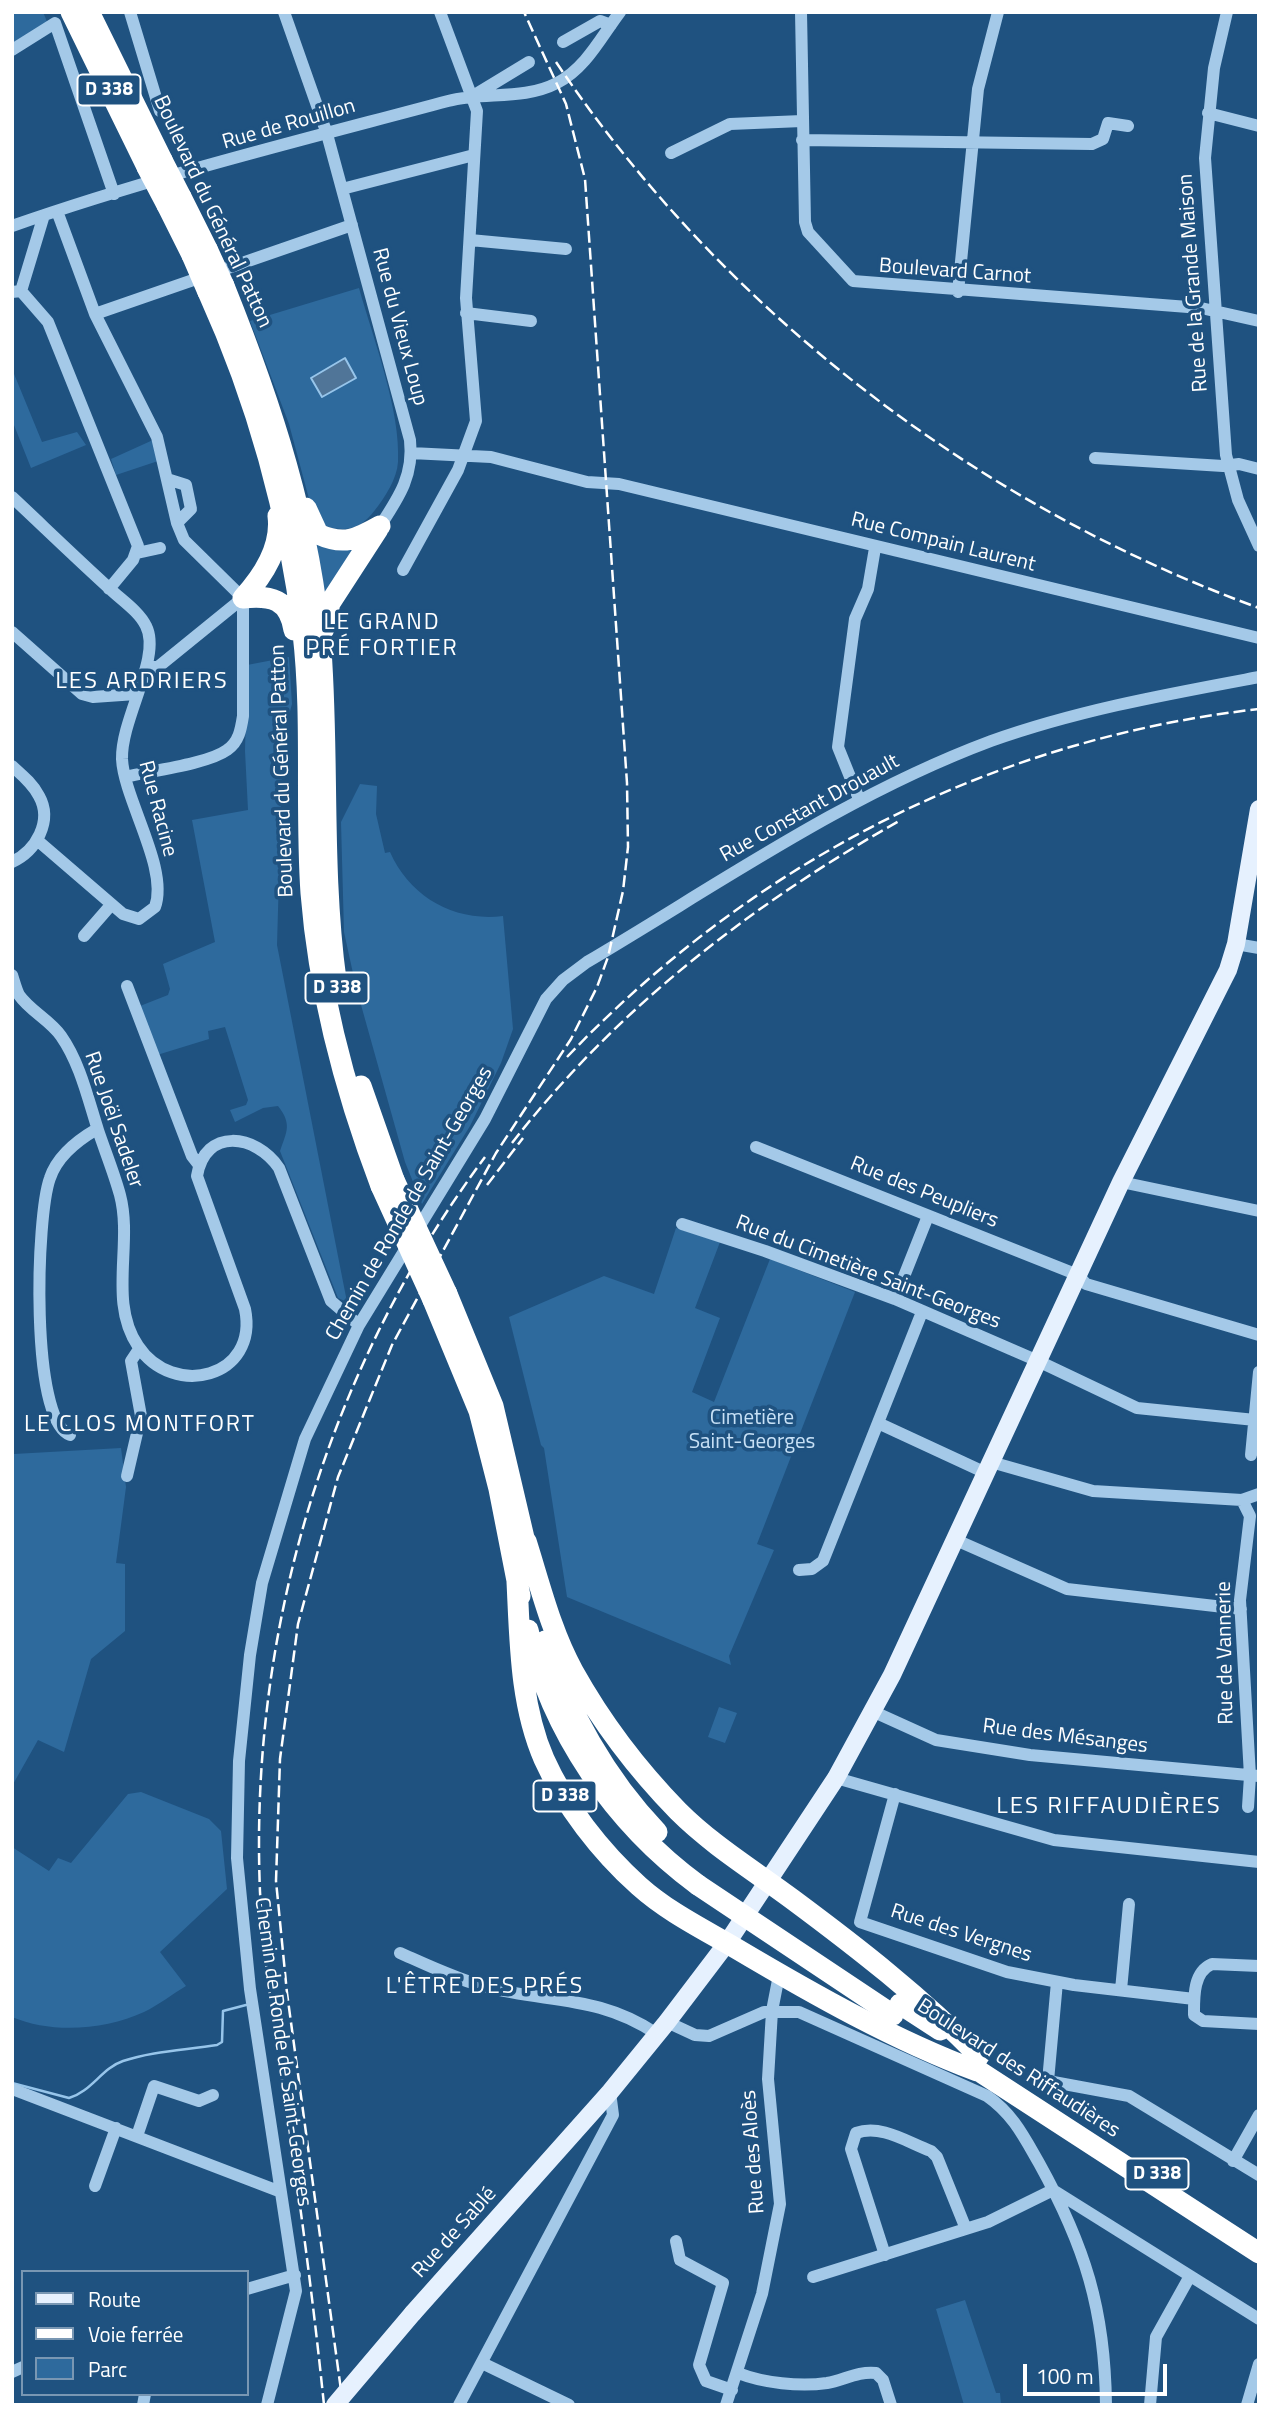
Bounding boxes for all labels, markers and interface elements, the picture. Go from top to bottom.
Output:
road number: D 338 [78,74,140,106]
street label: Boulevard du Général Patton [147,92,277,332]
street label: Rue de Rouillon [220,94,358,156]
street label: Rue de la Grande Maison [1174,173,1214,393]
street label: Rue du Vieux Loup [366,245,432,409]
street label: Boulevard Carnot [878,254,1032,290]
street label: Rue Compain Laurent [848,508,1038,578]
district label: LE GRAND PRÉ FORTIER [307,609,457,663]
street label: Boulevard du Général Patton [266,644,300,898]
district label: LES ARDRIERS [57,668,227,696]
street label: Rue Constant Drouault [716,749,904,869]
street label: Rue Racine [132,758,182,860]
road number: D 338 [306,972,368,1004]
street label: Rue Joël Sadeler [78,1048,148,1192]
street label: Chemin de Ronde de Saint-Georges [321,1063,499,1345]
street label: Rue des Peupliers [846,1152,1002,1234]
street label: Rue du Cimetière Saint-Georges [732,1211,1004,1335]
park label: Cimetière Saint-Georges [689,1406,815,1456]
district label: LE CLOS MONTFORT [26,1411,254,1439]
street label: Rue de Vannerie [1212,1581,1240,1725]
street label: Rue des Mésanges [981,1714,1149,1760]
road number: D 338 [534,1780,596,1812]
district label: LES RIFFAUDIÈRES [998,1793,1220,1821]
street label: Chemin de Ronde de Saint-Georges [248,1896,316,2208]
street label: Rue des Vergnes [887,1899,1035,1969]
district label: L'ÊTRE DES PRÉS [388,1973,582,2001]
street label: Boulevard des Riffaudières [912,1994,1124,2144]
street label: Rue des Aloès [737,2089,771,2215]
road number: D 338 [1126,2158,1188,2190]
street label: Rue de Sablé [407,2182,503,2284]
legend [21,2270,248,2396]
text: Route [88,2283,141,2315]
text: Voie ferrée [88,2318,183,2350]
scale bar [1026,2350,1170,2394]
text: Parc [88,2353,127,2385]
text: 100 m [1036,2360,1093,2392]

